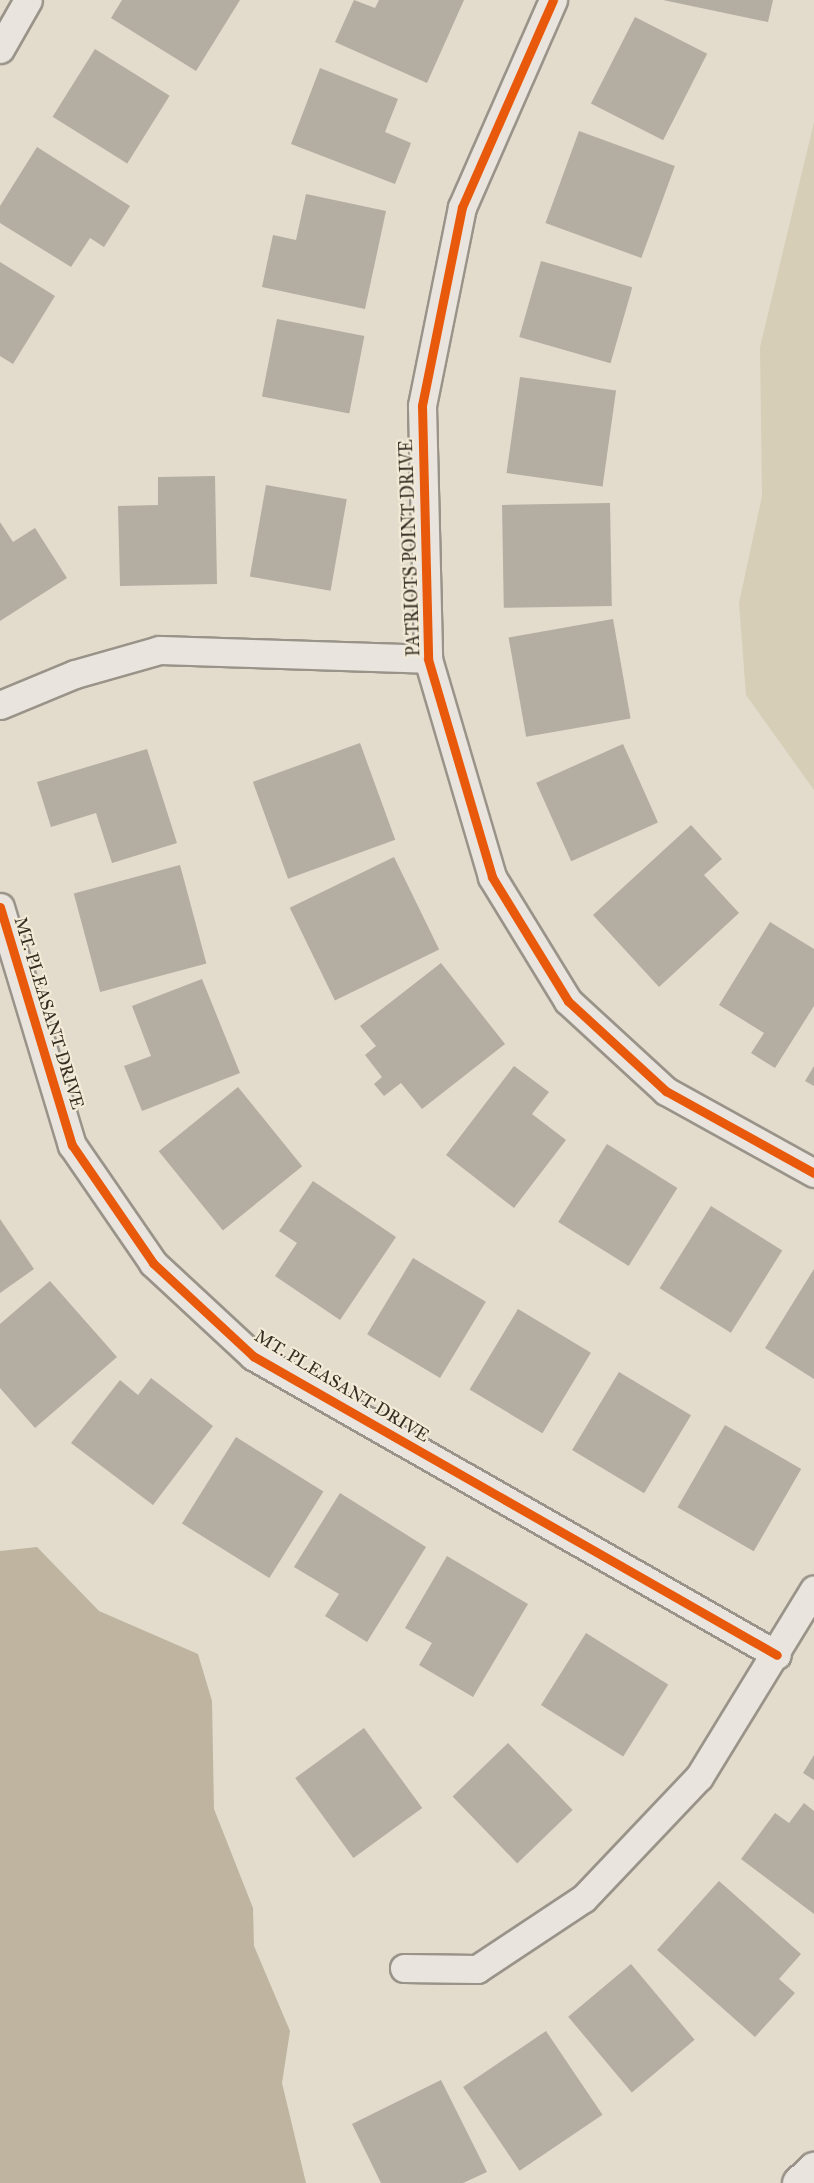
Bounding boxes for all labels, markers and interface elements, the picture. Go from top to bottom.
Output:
street label: PATRIOTS POINT DRIVE [395,439,425,657]
street label: MT. PLEASANT DRIVE [9,914,89,1112]
street label: MT. PLEASANT DRIVE [251,1325,433,1447]

